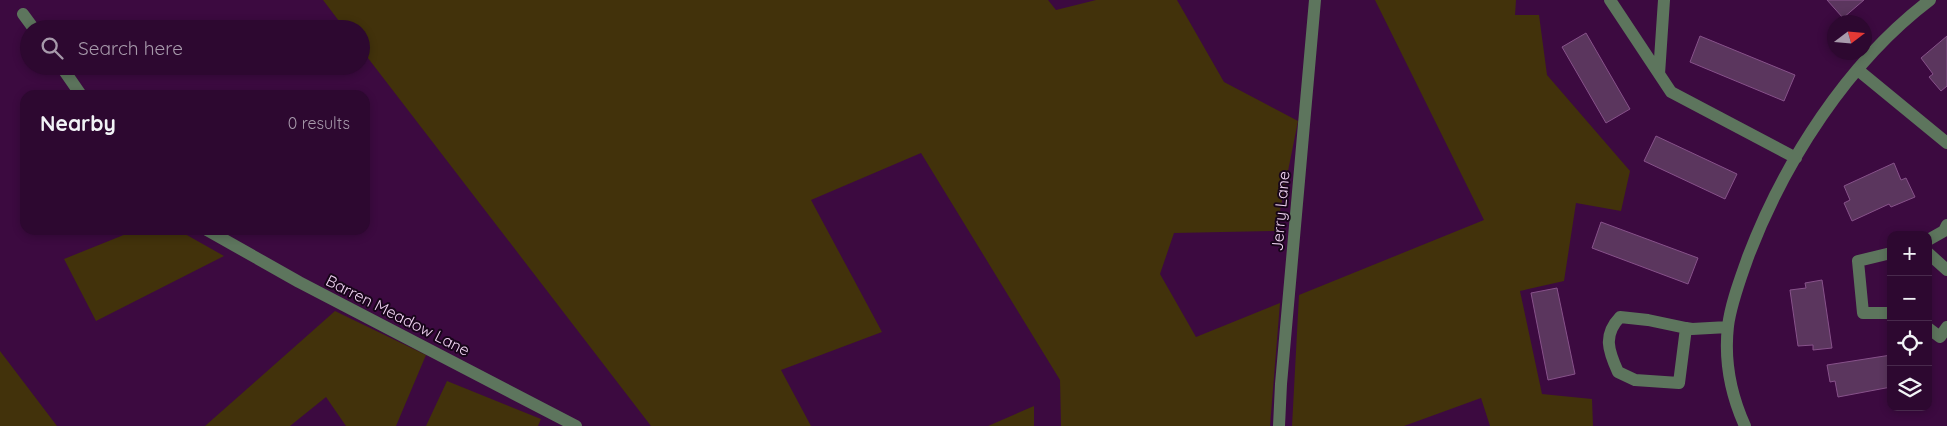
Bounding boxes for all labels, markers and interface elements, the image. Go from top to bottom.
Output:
north arrow [1827,15,1872,60]
search box [20,20,370,75]
icon: search [38,34,66,62]
text: Search here [78,36,183,60]
text: Nearby [40,110,116,136]
text: 0 results [288,113,350,133]
street label: Jerry Lane [1267,170,1293,252]
map controls [1887,231,1932,411]
button: + [1887,231,1932,276]
street label: Barren Meadow Lane [323,270,473,360]
button: − [1887,276,1932,321]
button: locate [1887,321,1932,366]
button: layers [1887,366,1932,411]

